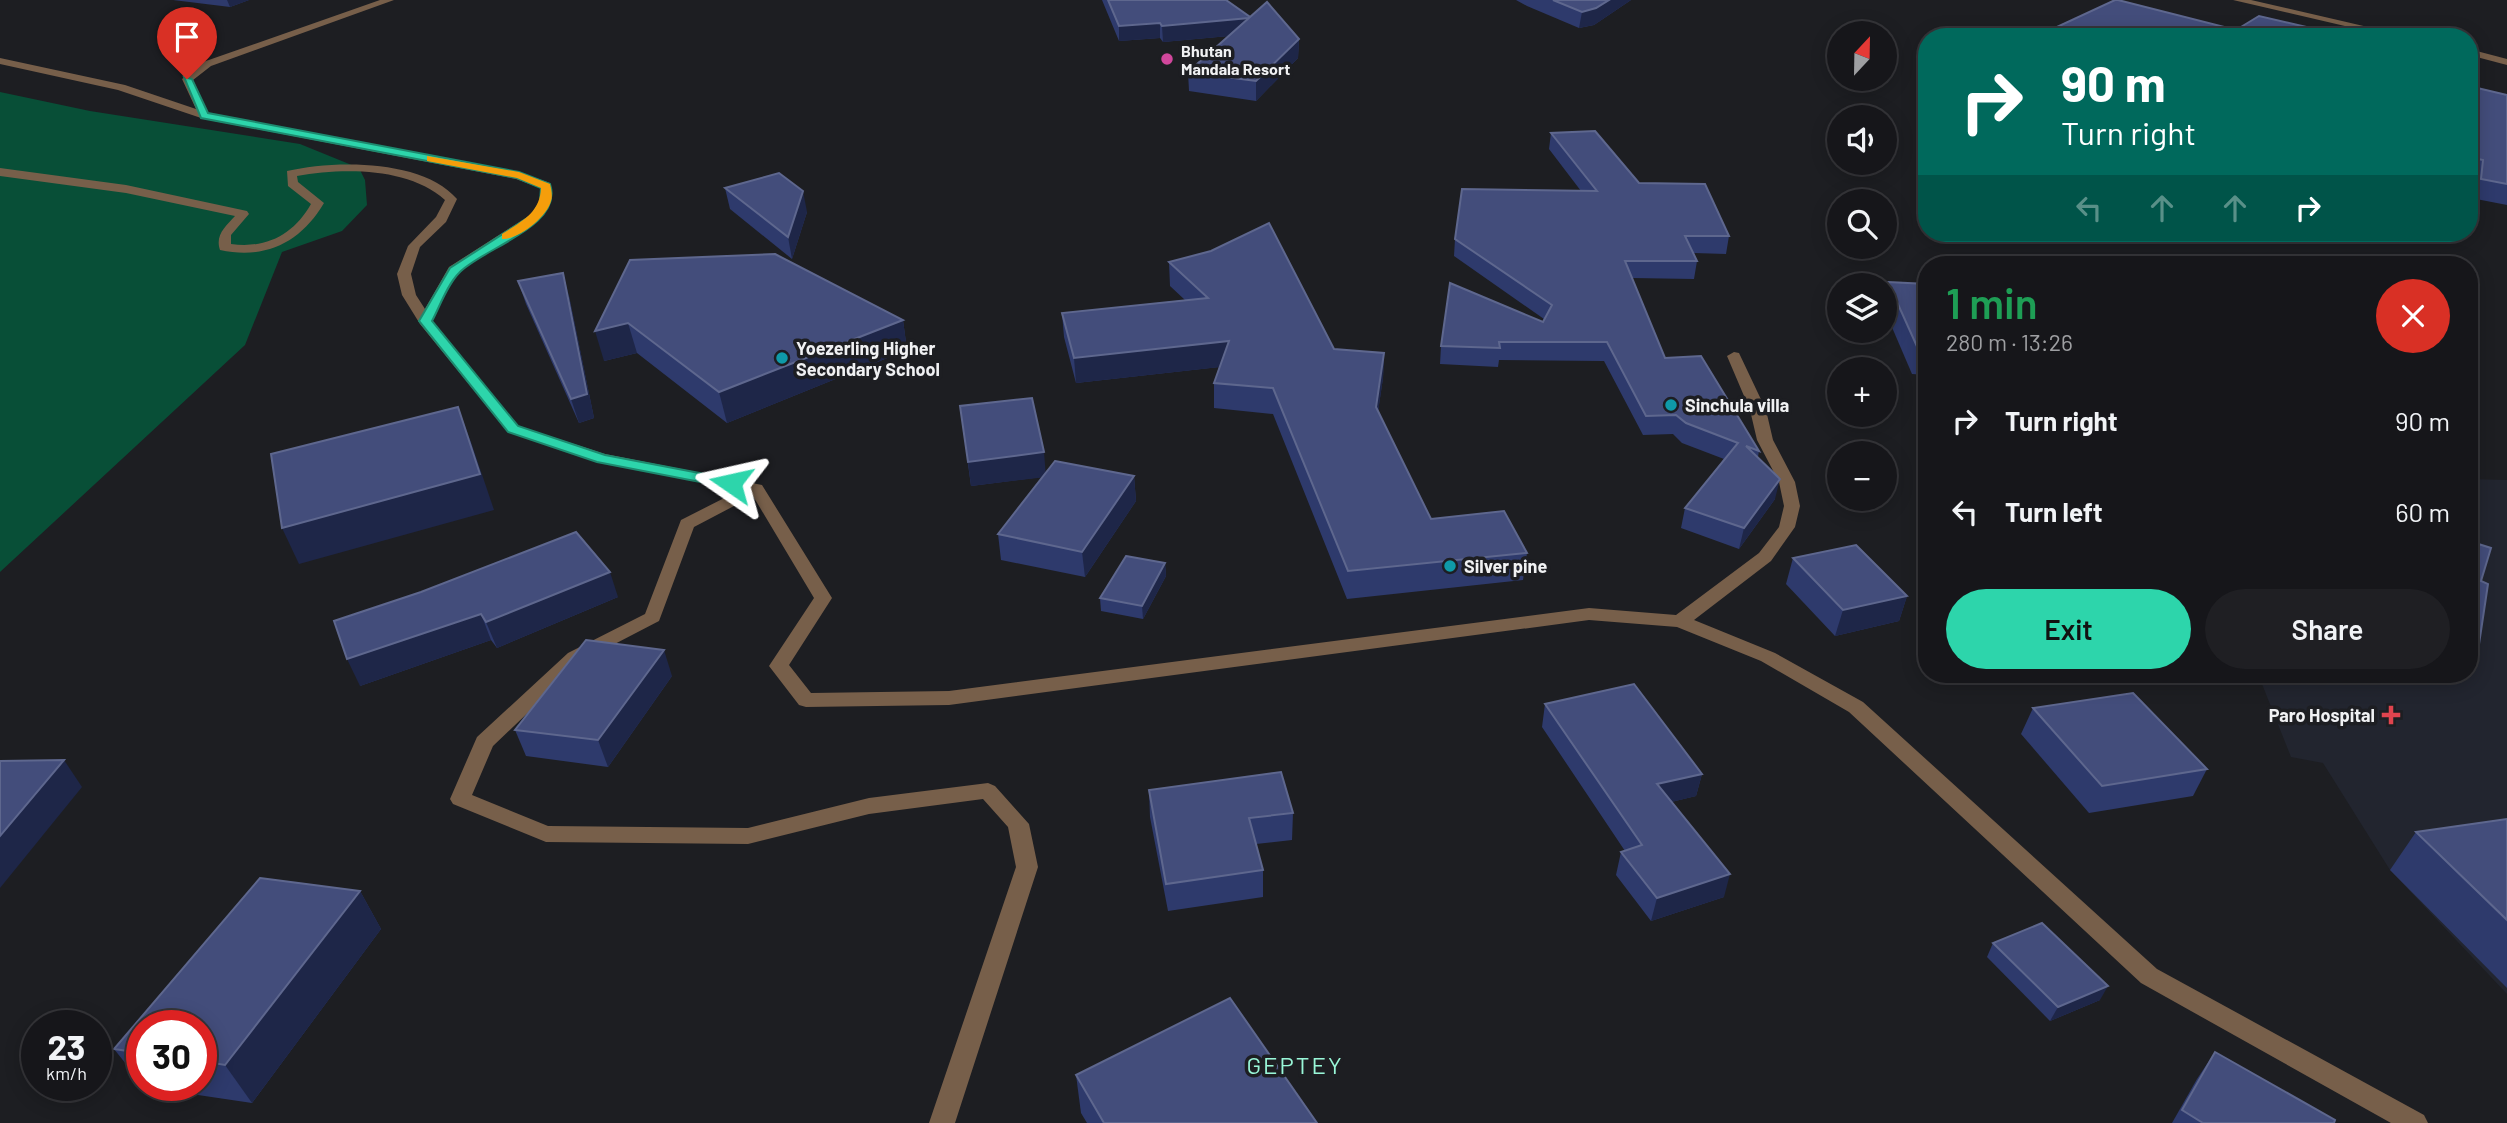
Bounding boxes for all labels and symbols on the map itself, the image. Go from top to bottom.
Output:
pin [157,7,217,79]
north arrow [1827,21,1897,91]
place label: Bhutan Mandala Resort [1181,41,1290,78]
marker: Bhutan Mandala Resort [1159,51,1175,67]
place label: Yoezerling Higher Secondary School [796,337,940,380]
marker: Yoezerling Higher Secondary School [774,350,790,366]
place label: Sinchula villa [1685,394,1789,416]
marker: Sinchula villa [1663,397,1679,413]
position arrow [694,446,768,520]
place label: Silver pine [1464,555,1547,577]
marker: Silver pine [1442,558,1458,574]
place label: Paro Hospital [2269,704,2375,726]
marker: Paro Hospital [2381,705,2401,725]
speed limit sign: 30 [126,1010,217,1101]
district label: GEPTEY [1246,1050,1344,1079]

